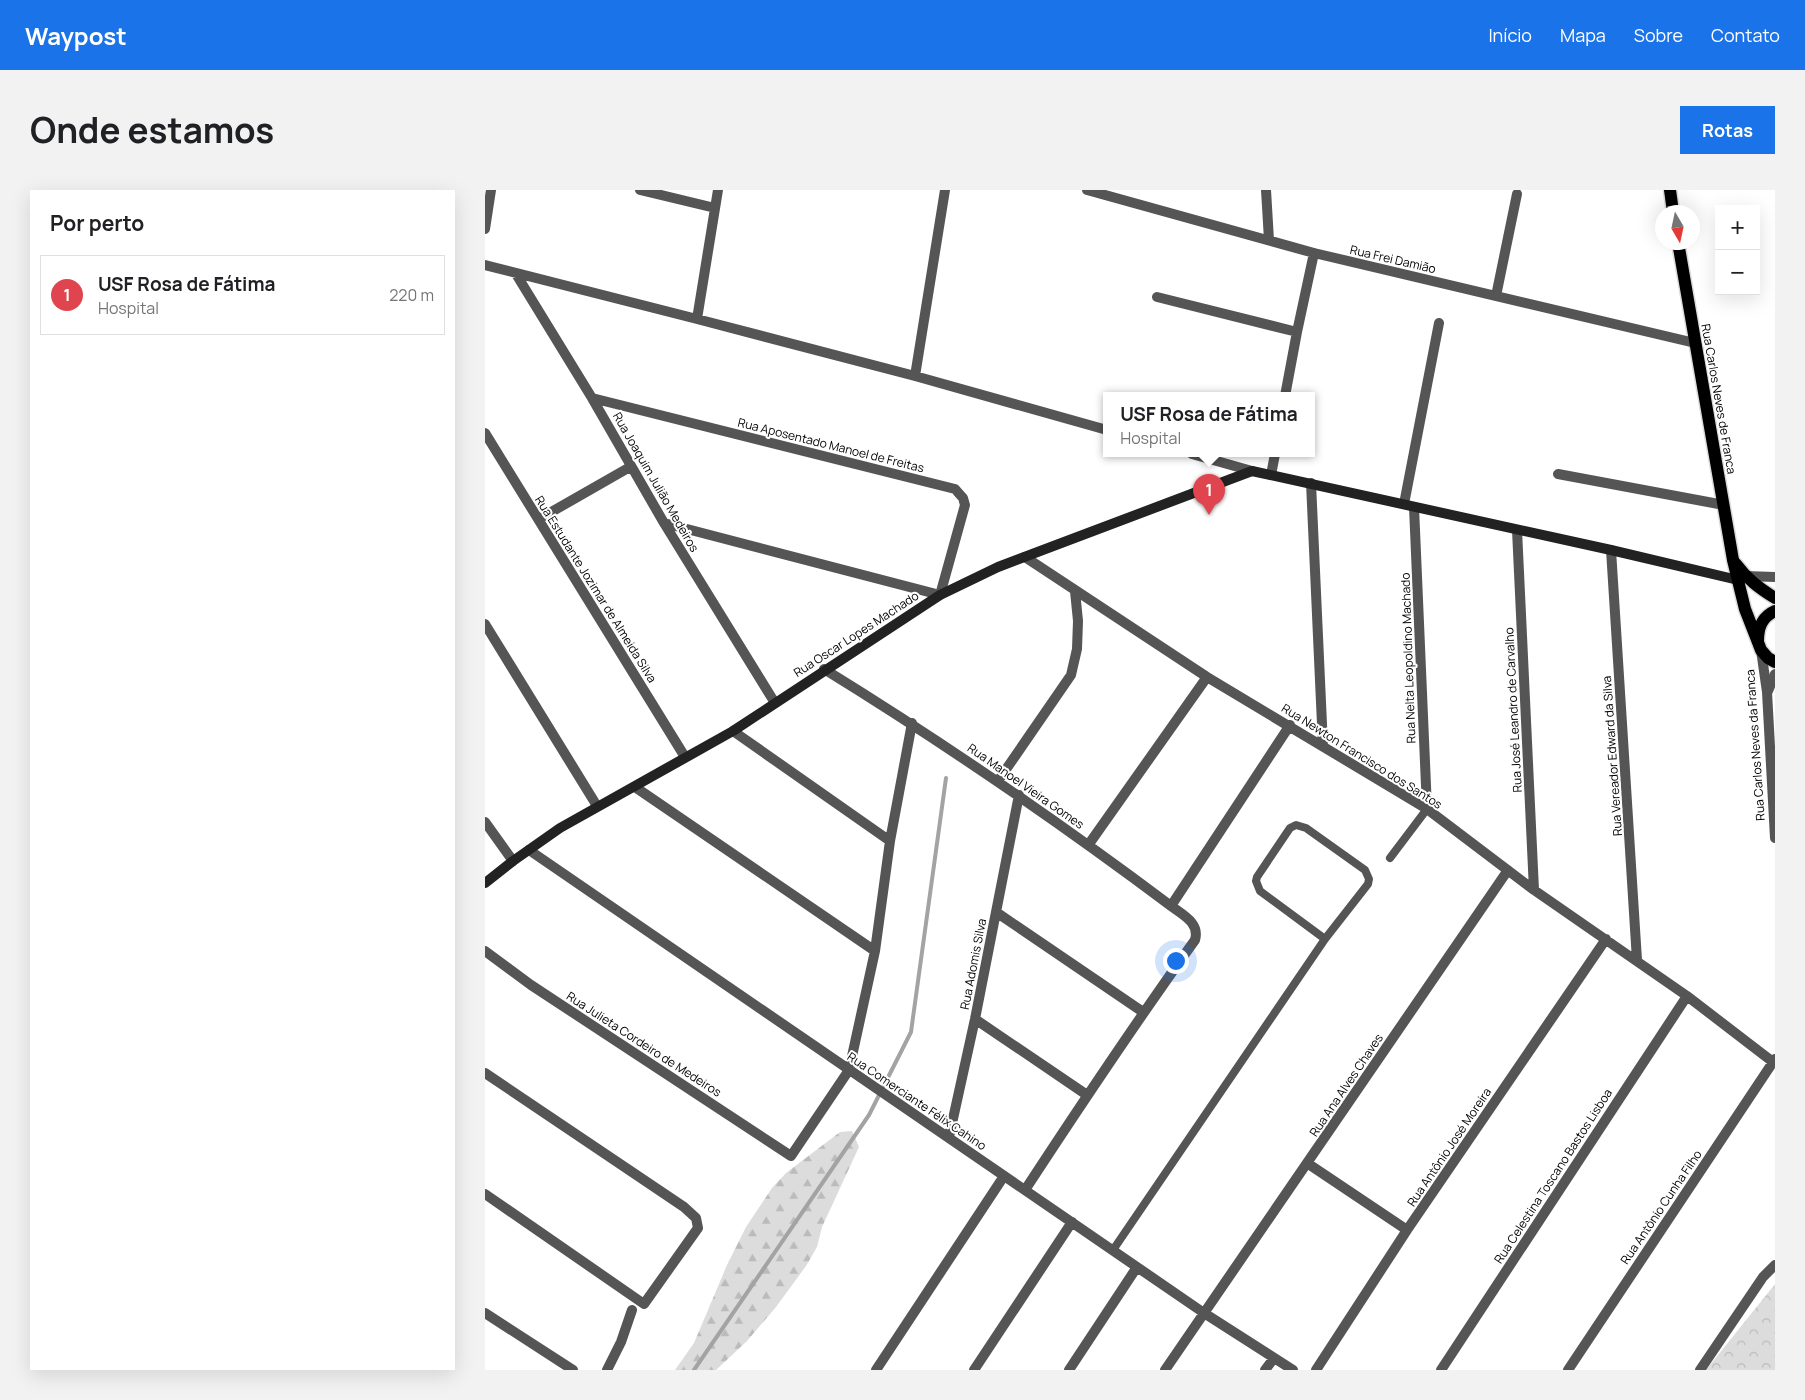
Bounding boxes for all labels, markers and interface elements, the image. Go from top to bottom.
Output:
text: Waypost [25,19,127,52]
text: Início [1488,23,1532,47]
text: Mapa [1560,23,1606,47]
text: Sobre [1634,23,1683,47]
text: Contato [1711,23,1780,47]
text: Onde estamos [30,106,274,154]
button: Rotas [1680,106,1775,154]
north arrow [1655,205,1700,250]
map controls [1715,205,1760,295]
button: + [1715,205,1760,250]
text: Por perto [50,209,144,237]
street label: Rua Frei Damião [1348,241,1438,277]
button: − [1715,250,1760,295]
text: USF Rosa de Fátima [98,271,275,297]
text: 1 [63,284,71,306]
text: 220 m [389,284,434,306]
text: Hospital [98,297,159,319]
street label: Rua Carlos Neves de Franca [1697,323,1741,475]
popup [1103,392,1315,457]
text: USF Rosa de Fátima [1120,401,1298,427]
street label: Rua Joaquim Julião Medeiros [609,409,703,555]
street label: Rua Aposentado Manoel de Freitas [736,414,926,476]
text: Hospital [1120,427,1181,449]
pin: 1 [1193,474,1225,515]
street label: Rua Estudante Jozimar de Almeida Silva [531,492,661,686]
street label: Rua Nelta Leopoldino Machado [1397,572,1419,744]
street label: Rua Oscar Lopes Machado [790,587,922,681]
street label: Rua José Leandro de Carvalho [1500,627,1526,793]
street label: Rua Carlos Neves da Franca [1741,669,1769,821]
street label: Rua Vereador Edward da Silva [1598,675,1626,837]
street label: Rua Newton Francisco dos Santos [1278,699,1446,813]
street label: Rua Manoel Vieira Gomes [964,739,1088,833]
street label: Rua Adomis Silva [956,917,990,1011]
your location [1163,948,1189,974]
street label: Rua Julieta Cordeiro de Medeiros [563,987,725,1101]
street label: Rua Ana Alves Chaves [1305,1030,1387,1140]
street label: Rua Comerciante Félix Cahino [844,1048,990,1154]
street label: Rua Antônio José Moreira [1403,1084,1495,1210]
street label: Rua Celestina Toscano Bastos Lisboa [1490,1085,1616,1267]
street label: Rua Antônio Cunha Filho [1616,1146,1706,1268]

